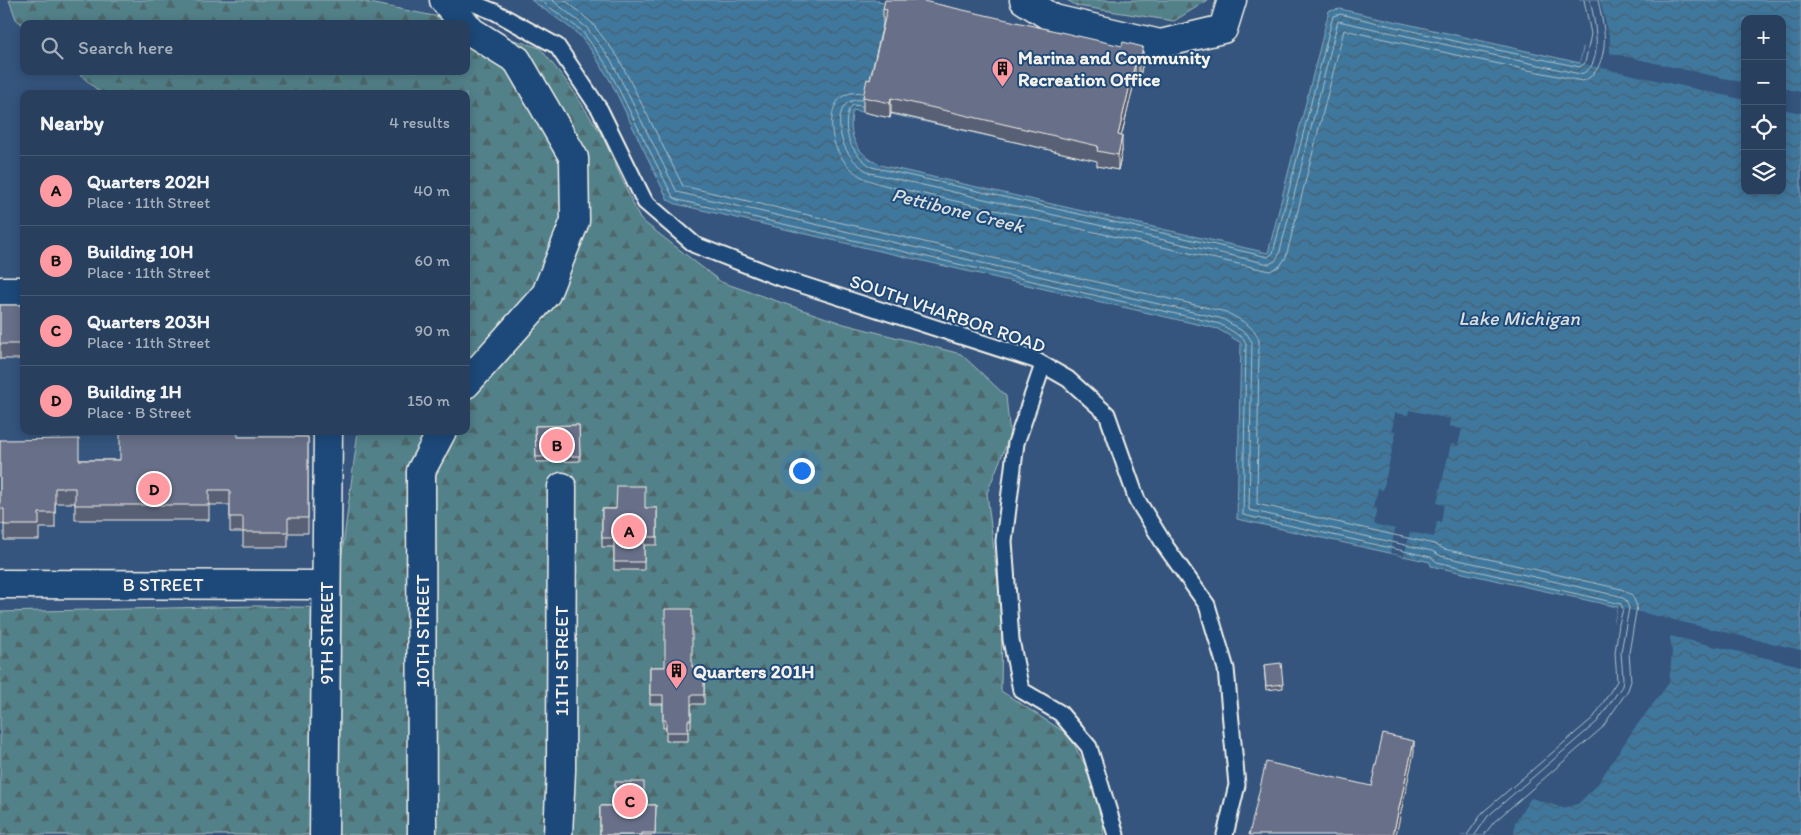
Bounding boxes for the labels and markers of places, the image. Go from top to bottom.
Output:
place label: Marina and Community Recreation Office [1018,46,1211,91]
building icon: Marina and Community Recreation Office [990,56,1014,87]
pin: B [541,426,573,464]
pin: D [138,470,170,508]
pin: A [613,512,645,550]
building icon: Quarters 201H [665,659,689,690]
place label: Quarters 201H [693,660,814,683]
pin: C [614,782,646,820]

